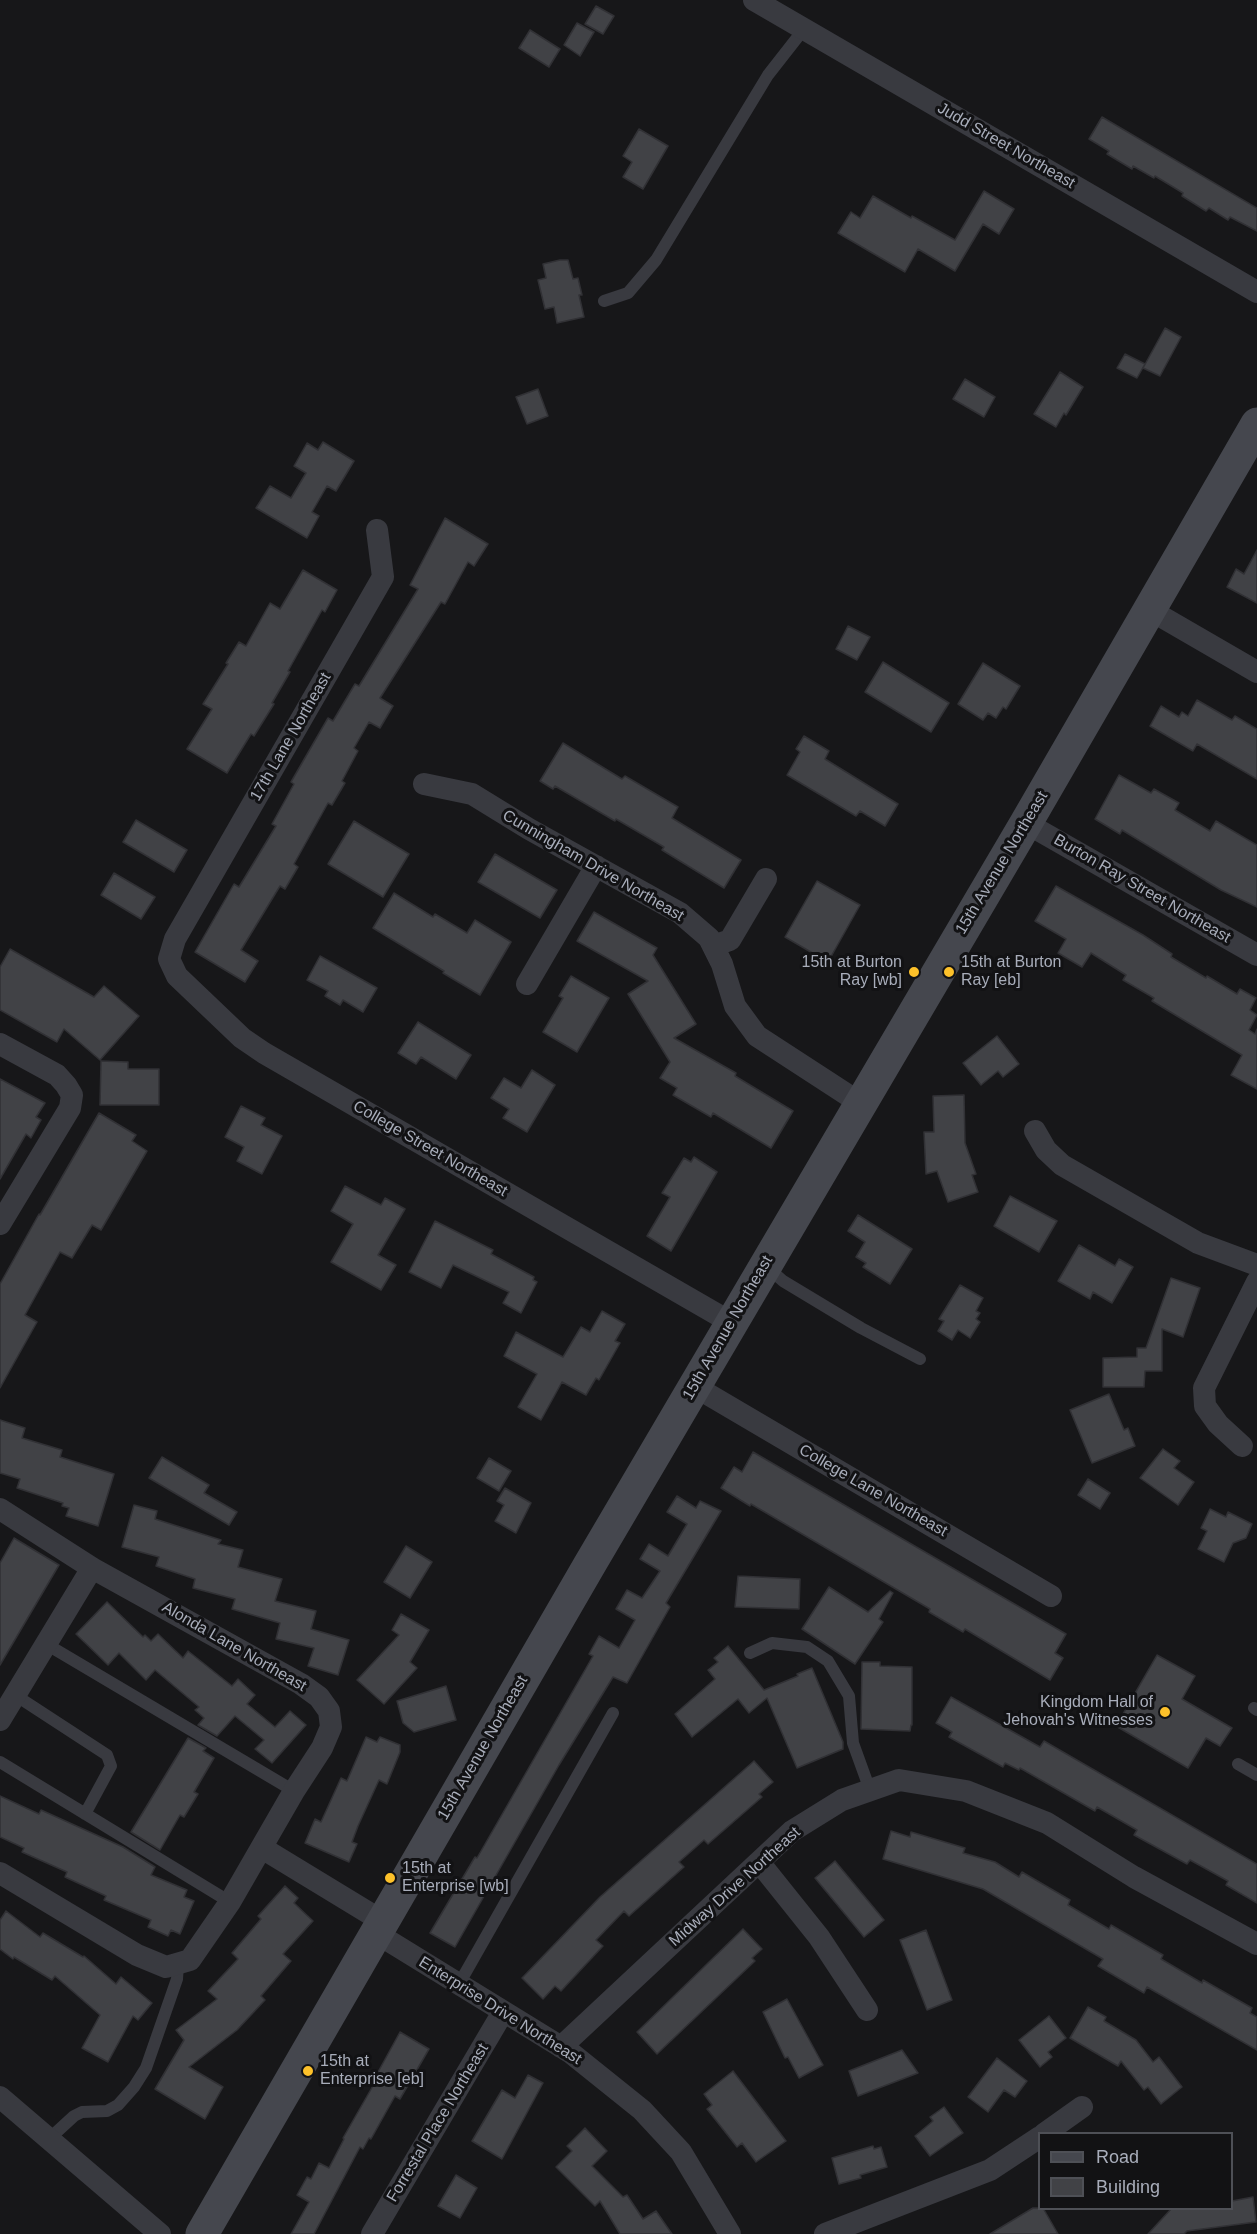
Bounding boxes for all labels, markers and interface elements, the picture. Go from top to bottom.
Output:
street label: Judd Street Northeast [934,99,1078,193]
street label: 17th Lane Northeast [246,669,336,805]
street label: 15th Avenue Northeast [952,788,1052,938]
street label: Cunningham Drive Northeast [499,806,687,926]
street label: Burton Ray Street Northeast [1050,830,1234,948]
place label: 15th at Burton Ray [wb] [801,953,902,991]
place label: 15th at Burton Ray [eb] [961,953,1062,991]
marker: 15th at Burton Ray [wb] [907,965,921,979]
marker: 15th at Burton Ray [eb] [942,965,956,979]
street label: College Street Northeast [349,1097,511,1201]
street label: 15th Avenue Northeast [679,1252,777,1404]
street label: College Lane Northeast [795,1441,951,1541]
street label: Alonda Lane Northeast [158,1598,310,1696]
street label: 15th Avenue Northeast [434,1672,532,1824]
place label: Kingdom Hall of Jehovah's Witnesses [1003,1693,1153,1731]
marker: Kingdom Hall of Jehovah's Witnesses [1158,1705,1172,1719]
street label: Midway Drive Northeast [665,1823,805,1951]
place label: 15th at Enterprise [wb] [402,1859,509,1897]
marker: 15th at Enterprise [wb] [383,1871,397,1885]
street label: Enterprise Drive Northeast [415,1953,585,2069]
street label: Forrestal Place Northeast [383,2040,493,2206]
place label: 15th at Enterprise [eb] [320,2052,424,2090]
marker: 15th at Enterprise [eb] [301,2064,315,2078]
legend [1038,2132,1233,2210]
text: Road [1096,2147,1139,2167]
text: Building [1096,2177,1160,2197]

